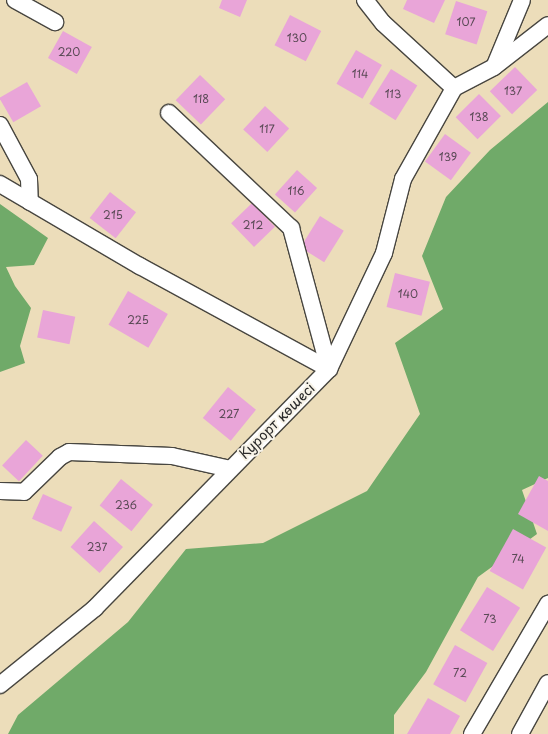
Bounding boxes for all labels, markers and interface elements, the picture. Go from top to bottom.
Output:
house number: 107 [457,15,475,29]
house number: 130 [287,31,307,45]
house number: 220 [58,45,80,59]
house number: 114 [352,67,368,81]
house number: 137 [504,84,522,98]
house number: 113 [385,87,401,101]
house number: 118 [193,92,209,106]
house number: 138 [469,110,489,124]
house number: 117 [259,122,275,136]
house number: 139 [439,150,457,164]
house number: 116 [288,184,304,198]
house number: 215 [103,208,123,222]
house number: 212 [243,218,263,232]
house number: 140 [398,287,418,301]
house number: 225 [127,313,149,327]
street label: Курорт көшесі [236,380,318,462]
house number: 227 [219,407,239,421]
house number: 236 [115,498,137,512]
house number: 237 [87,540,107,554]
house number: 74 [511,552,525,566]
house number: 73 [483,612,497,626]
house number: 72 [453,666,467,680]

